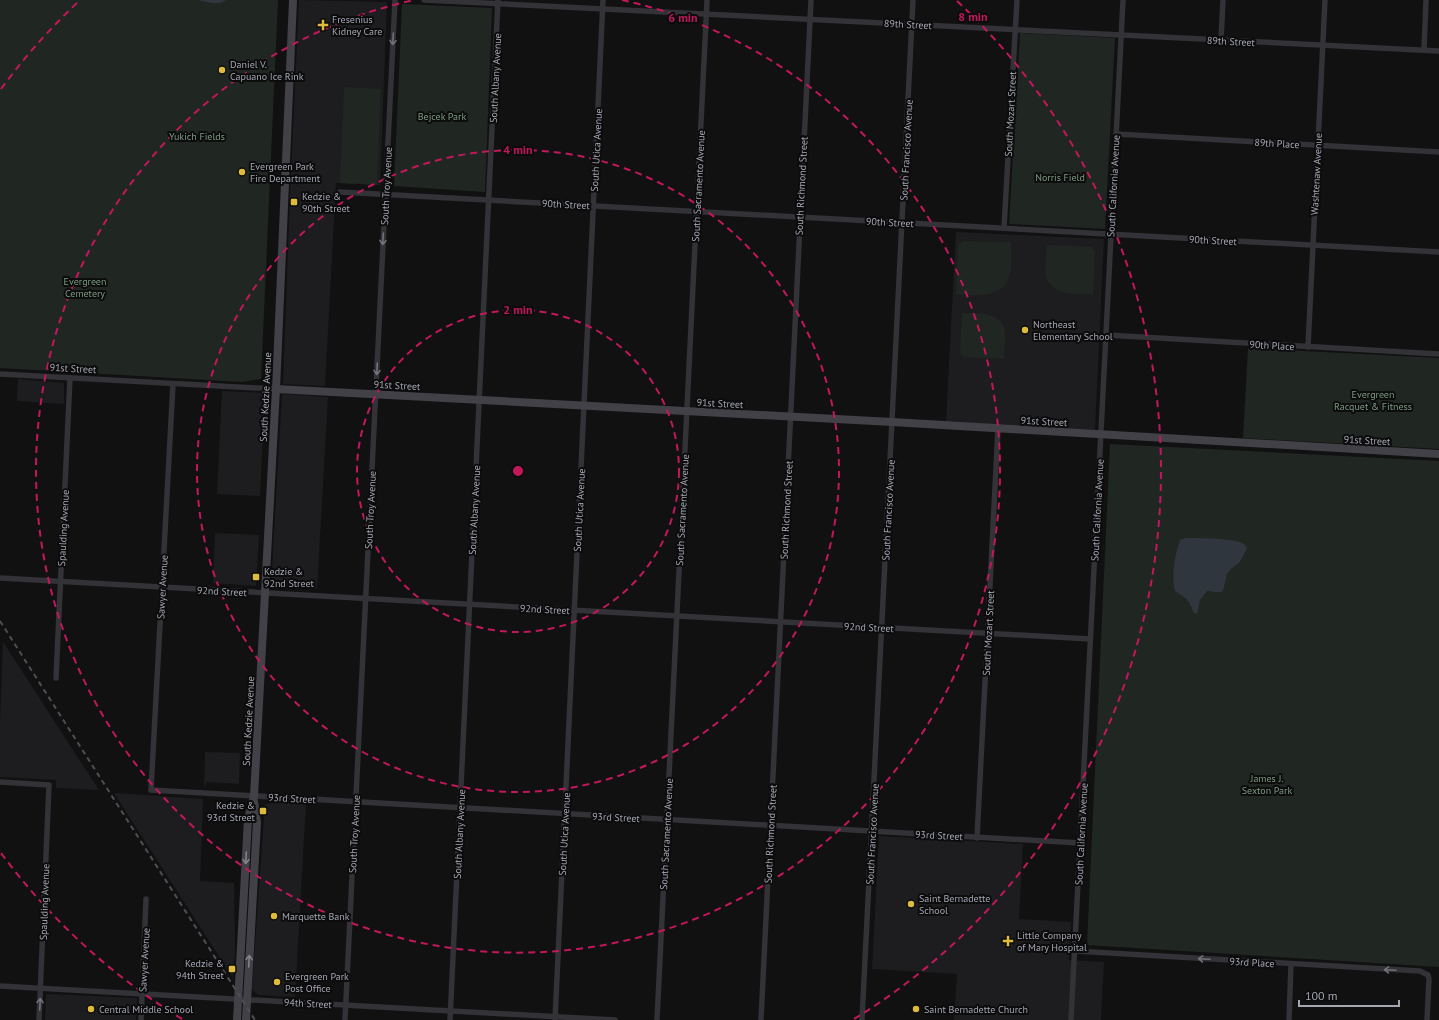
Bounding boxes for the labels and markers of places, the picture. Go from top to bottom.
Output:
place label: Fresenius Kidney Care [332,13,382,38]
marker: Fresenius Kidney Care [317,19,329,31]
place label: Daniel V. Capuano Ice Rink [230,58,304,83]
marker: Daniel V. Capuano Ice Rink [217,65,227,75]
place label: Evergreen Park Fire Department [250,160,321,185]
marker: Evergreen Park Fire Department [237,167,247,177]
place label: Kedzie & 90th Street [302,190,351,215]
marker: Kedzie & 90th Street [289,197,299,207]
place label: Northeast Elementary School [1033,318,1113,343]
marker: Northeast Elementary School [1020,325,1030,335]
centre of rings [511,464,525,478]
place label: Kedzie & 92nd Street [264,565,315,590]
marker: Kedzie & 92nd Street [251,572,261,582]
place label: Kedzie & 93rd Street [207,799,256,824]
marker: Kedzie & 93rd Street [258,806,268,816]
place label: Saint Bernadette School [919,892,990,917]
marker: Saint Bernadette School [906,899,916,909]
place label: Marquette Bank [282,910,350,923]
marker: Marquette Bank [269,911,279,921]
place label: Little Company of Mary Hospital [1017,929,1087,954]
marker: Little Company of Mary Hospital [1002,935,1014,947]
place label: Kedzie & 94th Street [176,957,225,982]
marker: Kedzie & 94th Street [227,964,237,974]
place label: Evergreen Park Post Office [285,970,349,995]
marker: Evergreen Park Post Office [272,977,282,987]
place label: Central Middle School [99,1003,193,1016]
place label: Saint Bernadette Church [924,1003,1028,1016]
marker: Central Middle School [86,1004,96,1014]
marker: Saint Bernadette Church [911,1004,921,1014]

